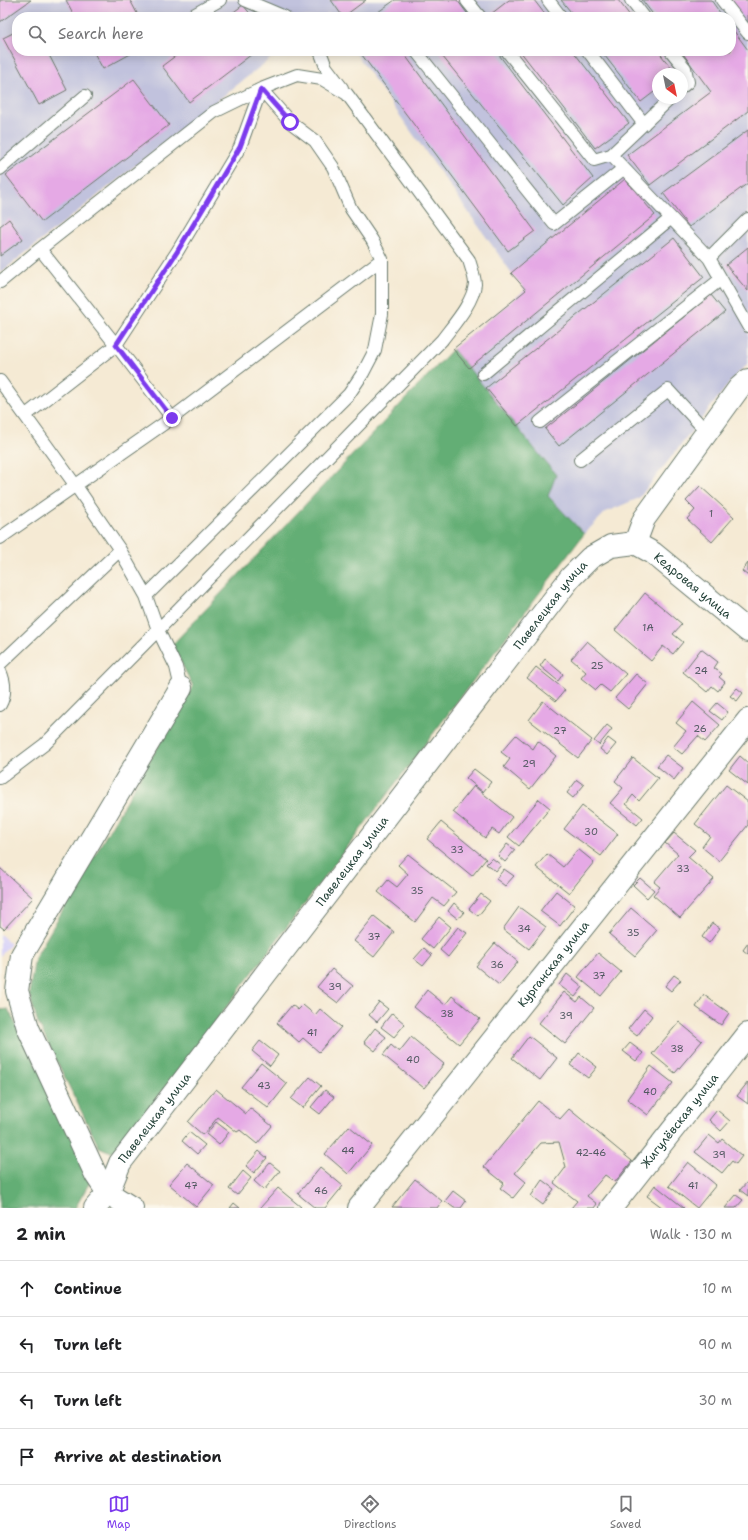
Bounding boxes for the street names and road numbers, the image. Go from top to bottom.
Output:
street label: Кедровая улица [651,549,735,623]
street label: Павелецкая улица [510,557,591,653]
street label: Павелецкая улица [312,812,392,910]
street label: Курганская улица [514,917,593,1011]
street label: Павелецкая улица [115,1069,195,1166]
street label: Жигулёвская улица [637,1070,722,1172]

